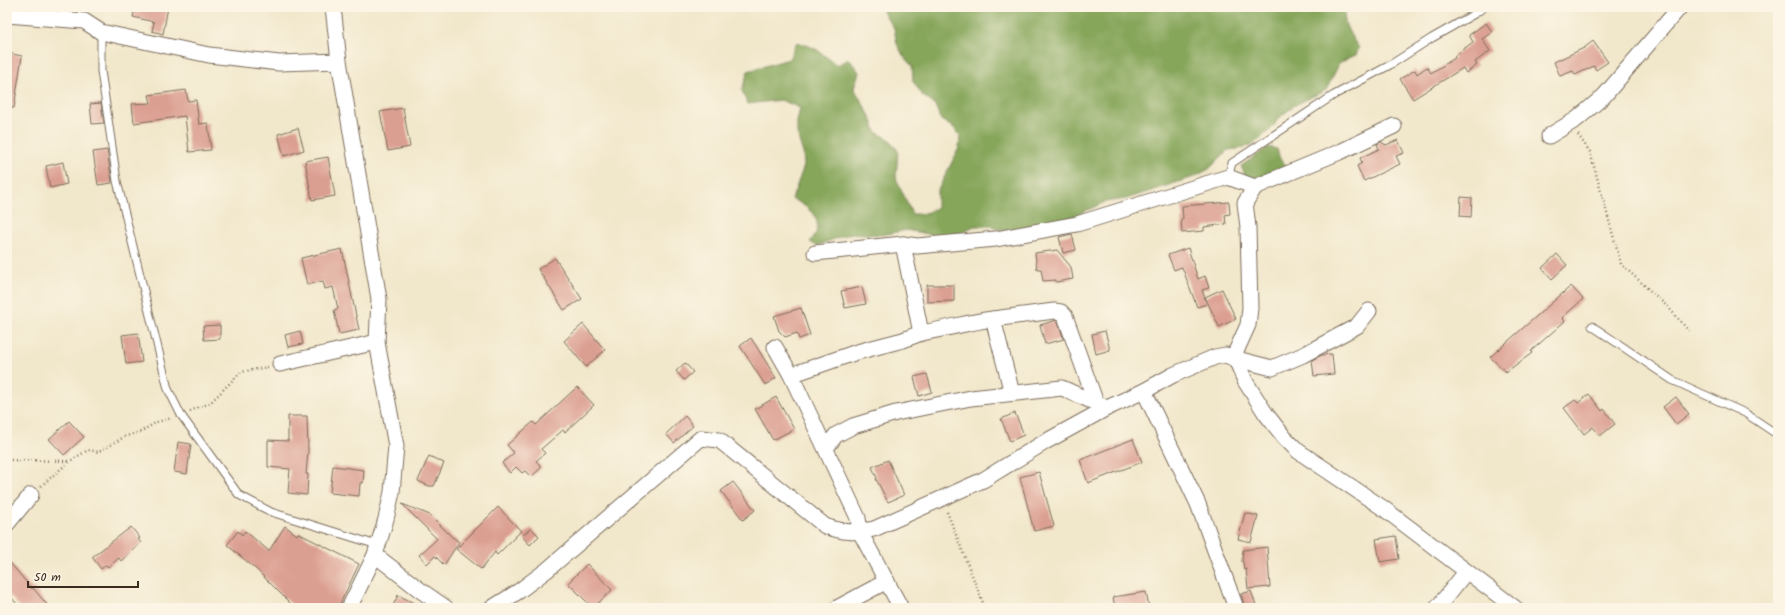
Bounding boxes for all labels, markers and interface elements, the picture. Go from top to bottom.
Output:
scale bar [28,563,138,589]
text: 50 m [34,568,61,587]

